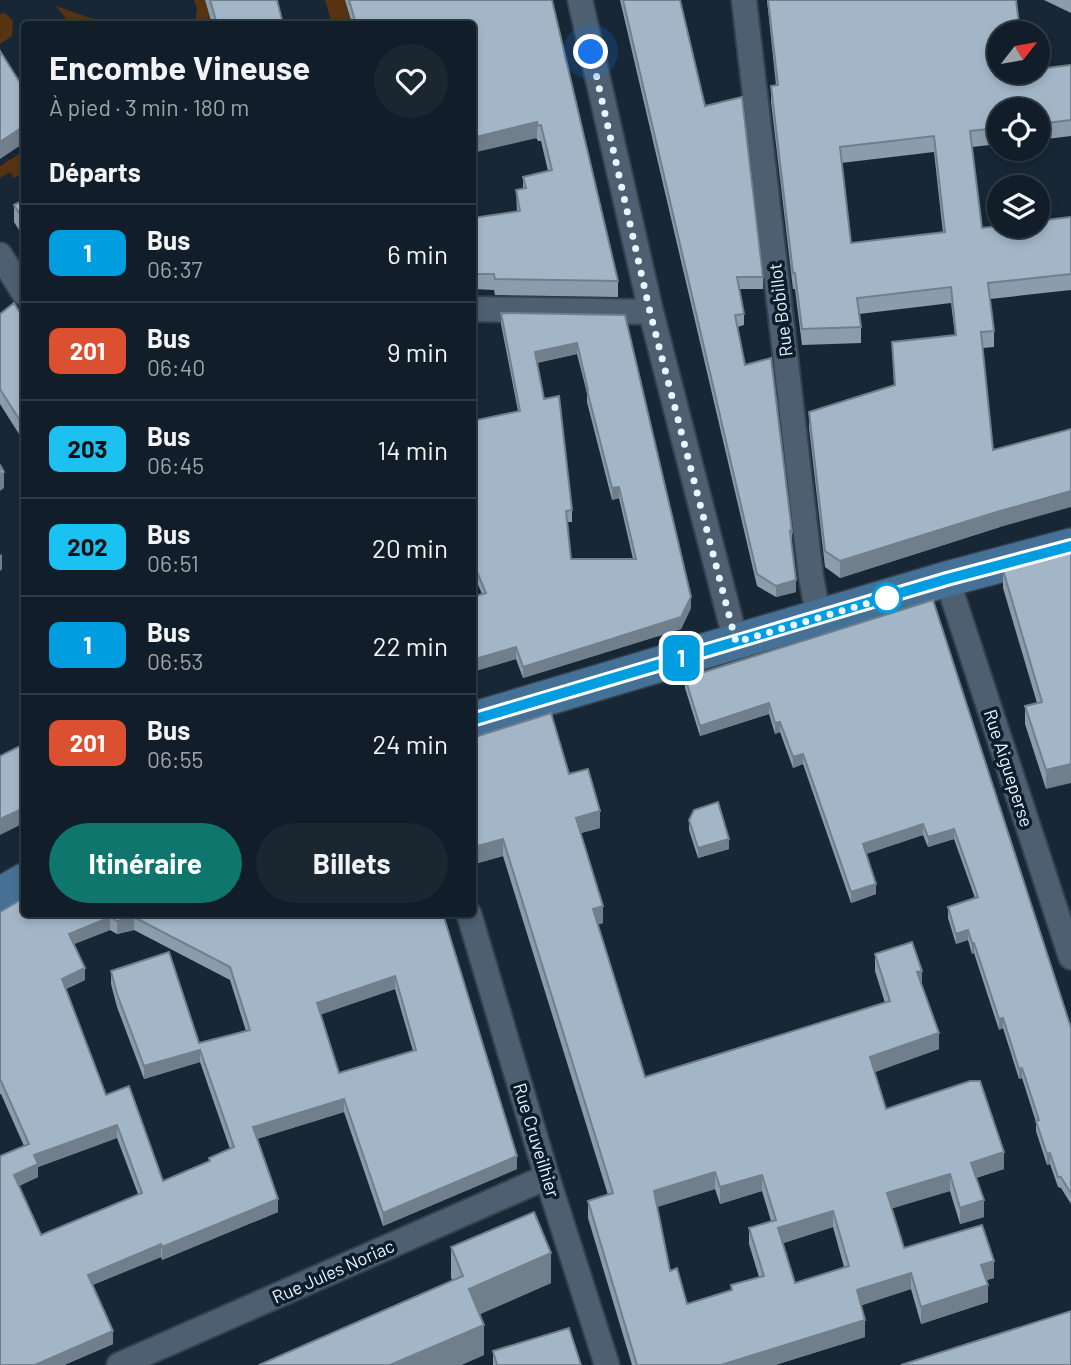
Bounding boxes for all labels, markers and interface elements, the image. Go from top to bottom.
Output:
north arrow [987,21,1050,84]
map controls [987,21,1050,238]
your location [573,34,608,69]
button: heart [374,44,448,118]
text: Encombe Vineuse [49,47,310,87]
text: À pied · 3 min · 180 m [49,93,249,121]
button: locate [987,98,1050,161]
text: Départs [49,156,141,187]
button: layers [987,175,1050,238]
text: Bus [147,224,190,255]
text: 1 [83,238,92,267]
text: 6 min [387,238,448,269]
text: 06:37 [147,255,202,283]
street label: Rue Bobillot [763,262,797,358]
text: Bus [147,322,190,353]
text: 201 [70,336,105,365]
text: 9 min [387,336,448,367]
text: 06:40 [147,353,205,381]
text: Bus [147,420,190,451]
text: 203 [67,434,108,463]
text: 14 min [377,434,448,465]
text: 06:45 [147,451,204,479]
text: Bus [147,518,190,549]
text: 202 [67,532,108,561]
text: 20 min [372,532,448,563]
text: 06:51 [147,549,199,577]
unlabelled marker [872,583,902,613]
text: Bus [147,616,190,647]
text: 1 [83,630,92,659]
text: 22 min [373,630,448,661]
line badge: 1 [658,635,704,681]
text: 1 [677,643,685,672]
text: 06:53 [147,647,203,675]
street label: Rue Aigueperse [980,706,1038,830]
text: Bus [147,714,190,745]
text: 201 [70,728,105,757]
text: 24 min [372,728,448,759]
text: 06:55 [147,745,203,773]
button: Itinéraire [49,823,242,903]
button: Billets [256,823,448,903]
street label: Rue Cruveilhier [509,1080,565,1200]
street label: Rue Jules Noriac [269,1234,397,1308]

